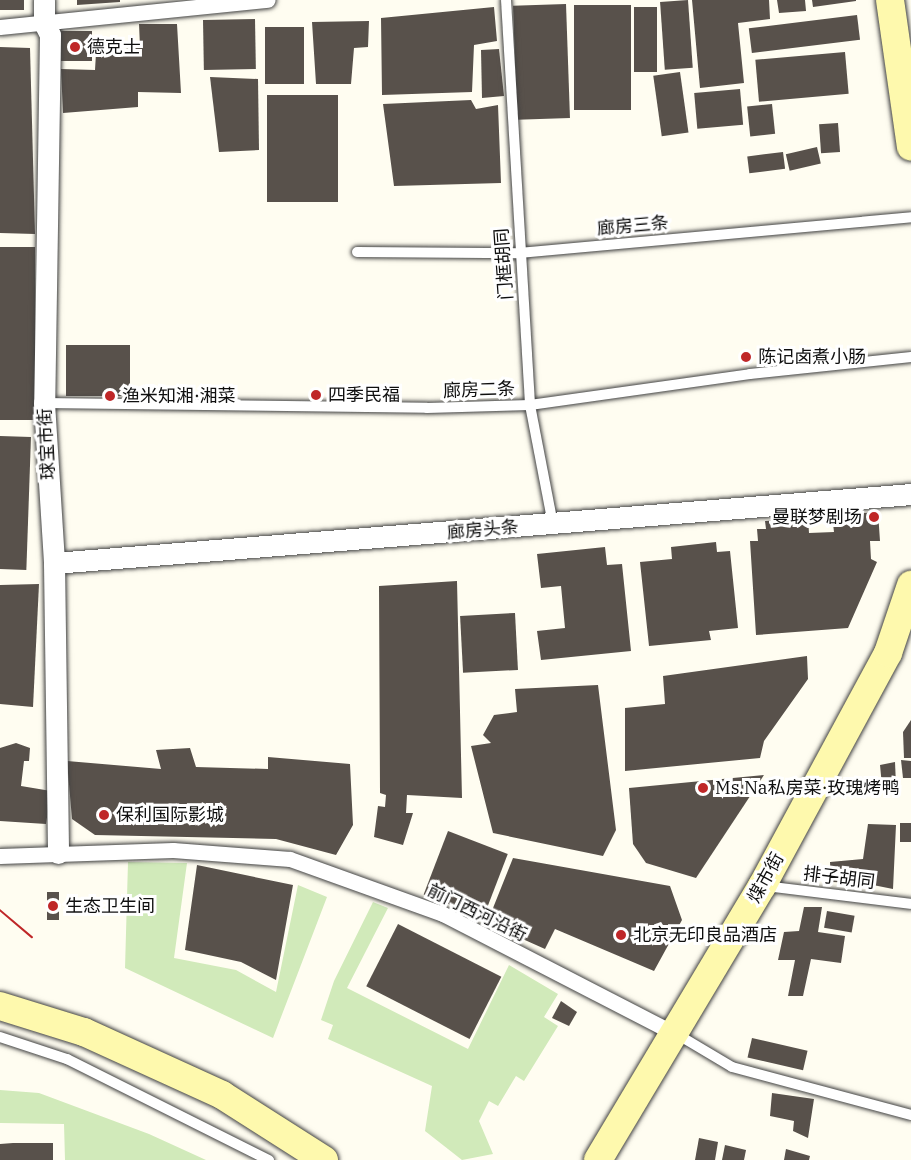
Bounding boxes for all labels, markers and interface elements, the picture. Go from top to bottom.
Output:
place label: 德克士 [87,36,141,58]
marker: 德克士 [68,40,82,54]
street label: 廊房三条 [596,212,670,240]
street label: 门框胡同 [491,227,517,301]
place label: 陈记卤煮小肠 [758,346,866,368]
marker: 陈记卤煮小肠 [739,350,753,364]
street label: 廊房二条 [443,378,515,402]
place label: 四季民福 [328,384,400,406]
place label: 渔米知湘·湘菜 [122,385,236,407]
marker: 四季民福 [309,388,323,402]
marker: 渔米知湘·湘菜 [103,389,117,403]
street label: 球宝市街 [34,407,60,481]
place label: 曼联梦剧场 [772,506,862,528]
marker: 曼联梦剧场 [867,510,881,524]
street label: 廊房头条 [446,516,520,544]
place label: Ms.Na私房菜·玫瑰烤鸭 [715,777,900,799]
marker: Ms.Na私房菜·玫瑰烤鸭 [696,781,710,795]
place label: 保利国际影城 [116,804,224,826]
marker: 保利国际影城 [97,808,111,822]
street label: 煤市街 [743,849,789,907]
street label: 排子胡同 [802,863,876,893]
street label: 前门西河沿街 [424,880,530,946]
place label: 生态卫生间 [65,895,155,917]
marker: 生态卫生间 [46,899,60,913]
place label: 北京无印良品酒店 [633,924,777,946]
marker: 北京无印良品酒店 [614,928,628,942]

